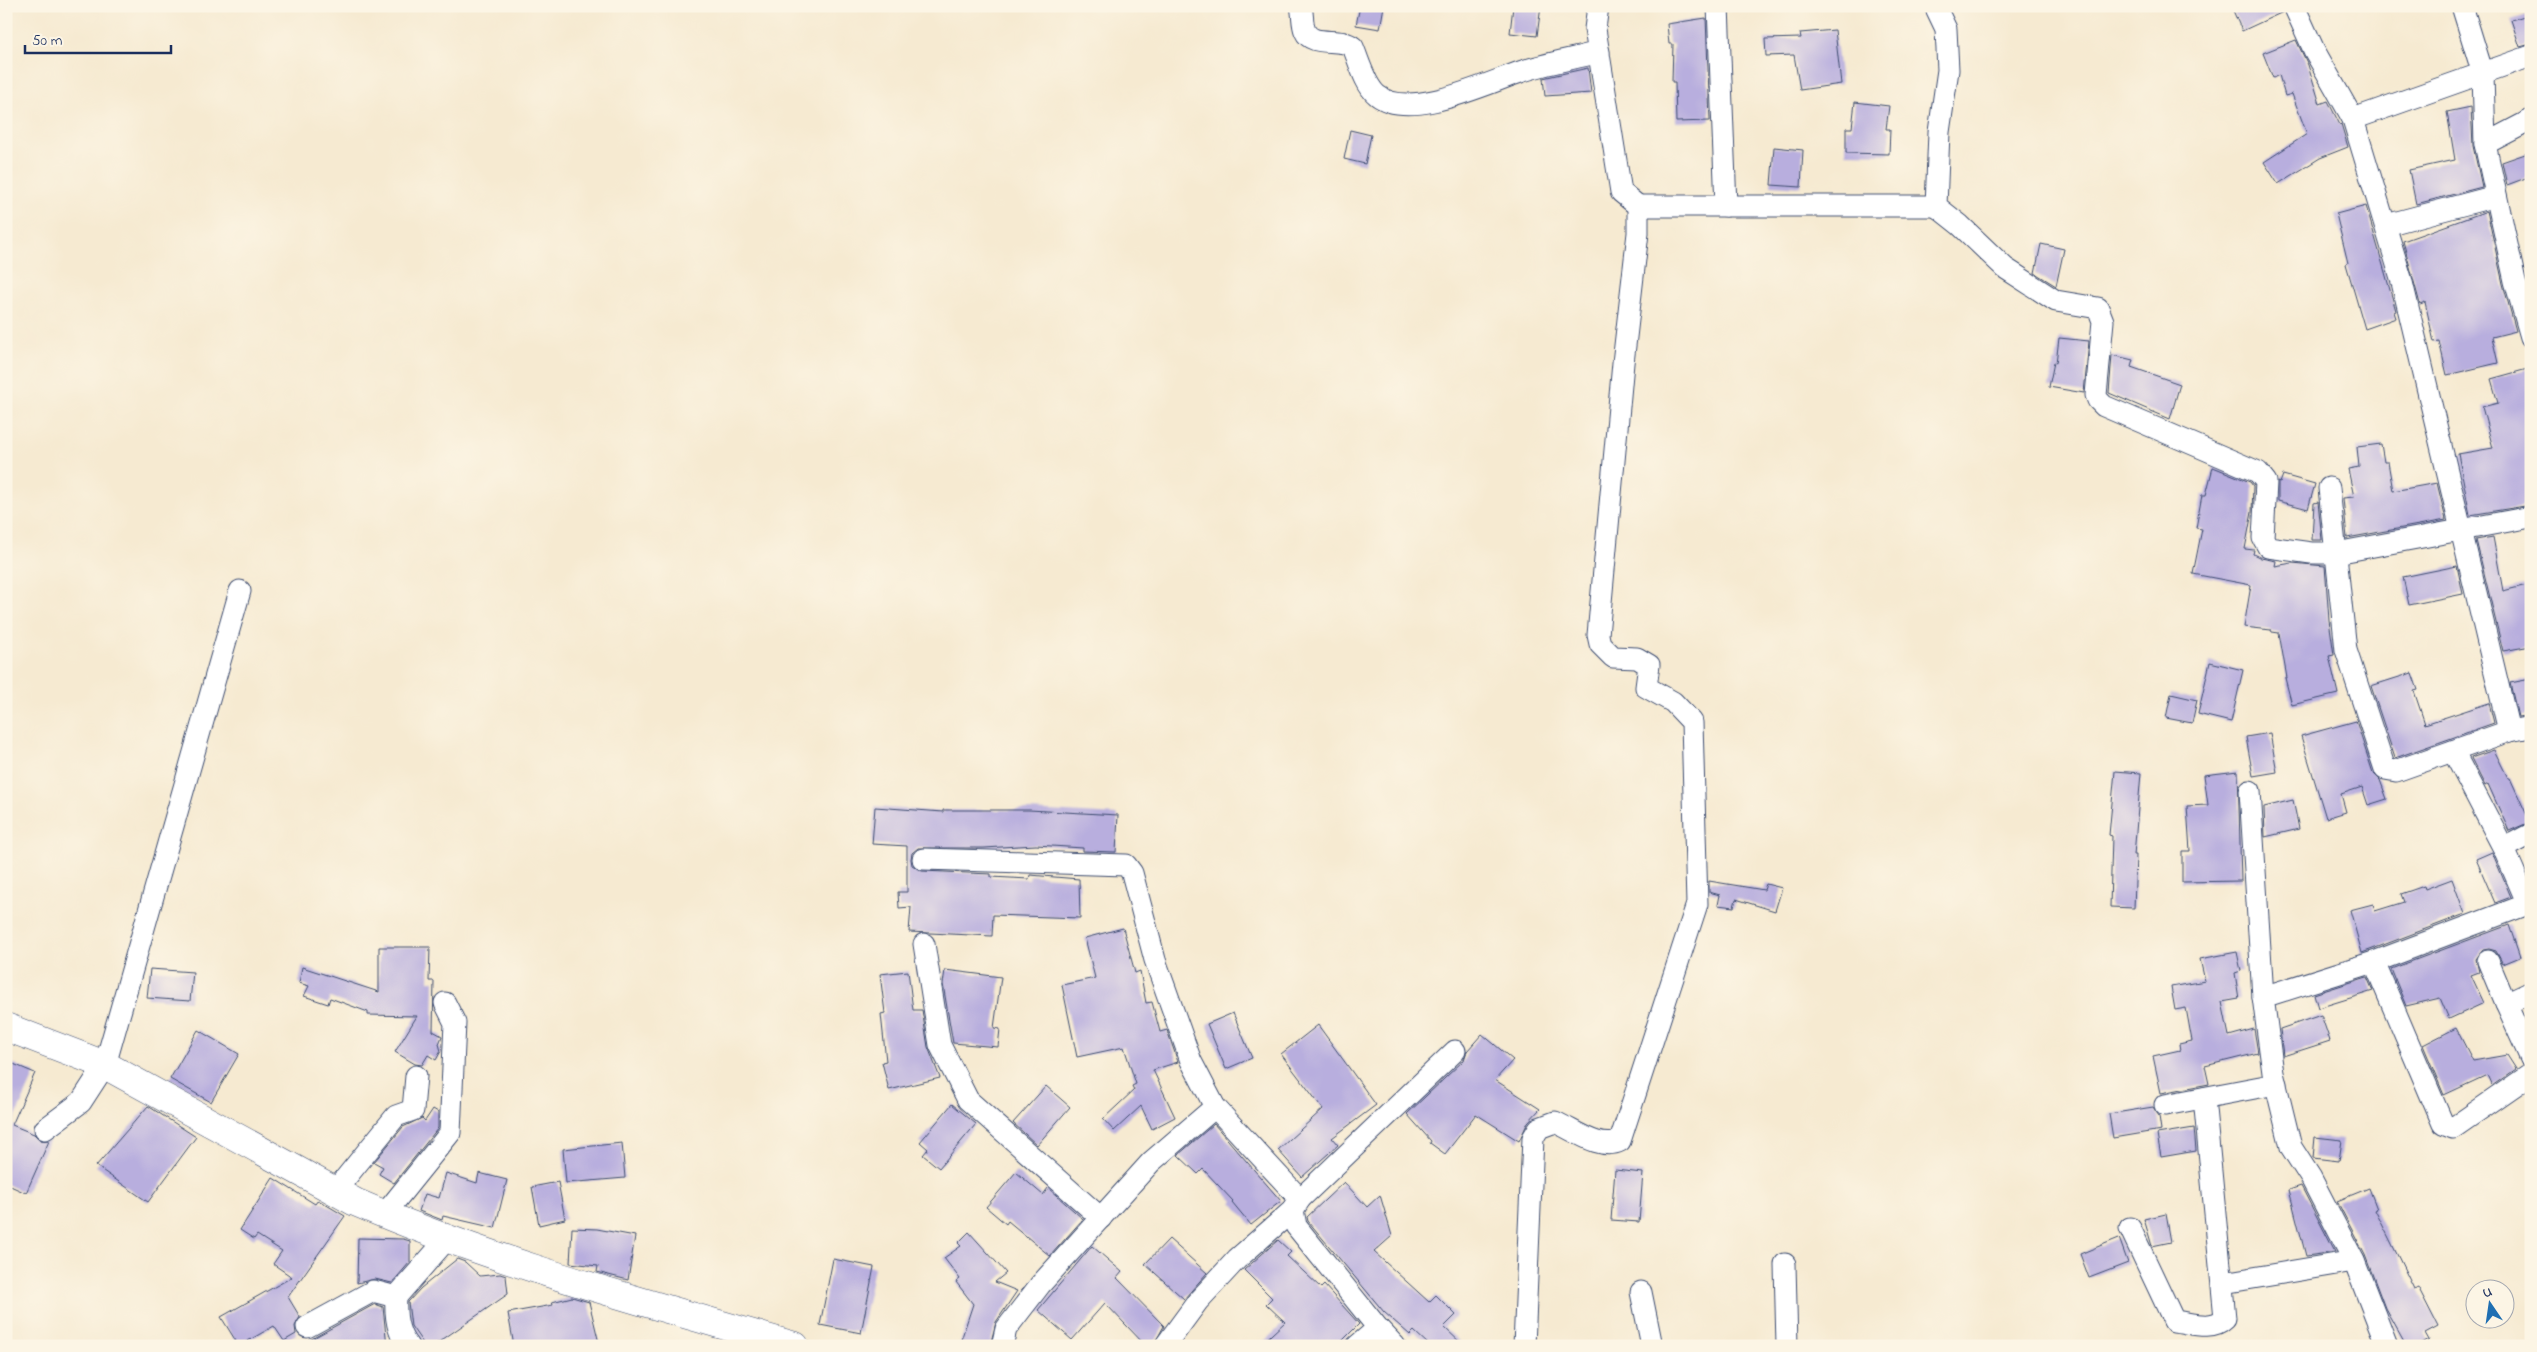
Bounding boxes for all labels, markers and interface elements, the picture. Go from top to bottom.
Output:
scale bar [25,22,171,54]
text: 50 m [32,30,63,52]
north arrow [2464,1280,2514,1330]
text: U [2481,1282,2494,1304]

